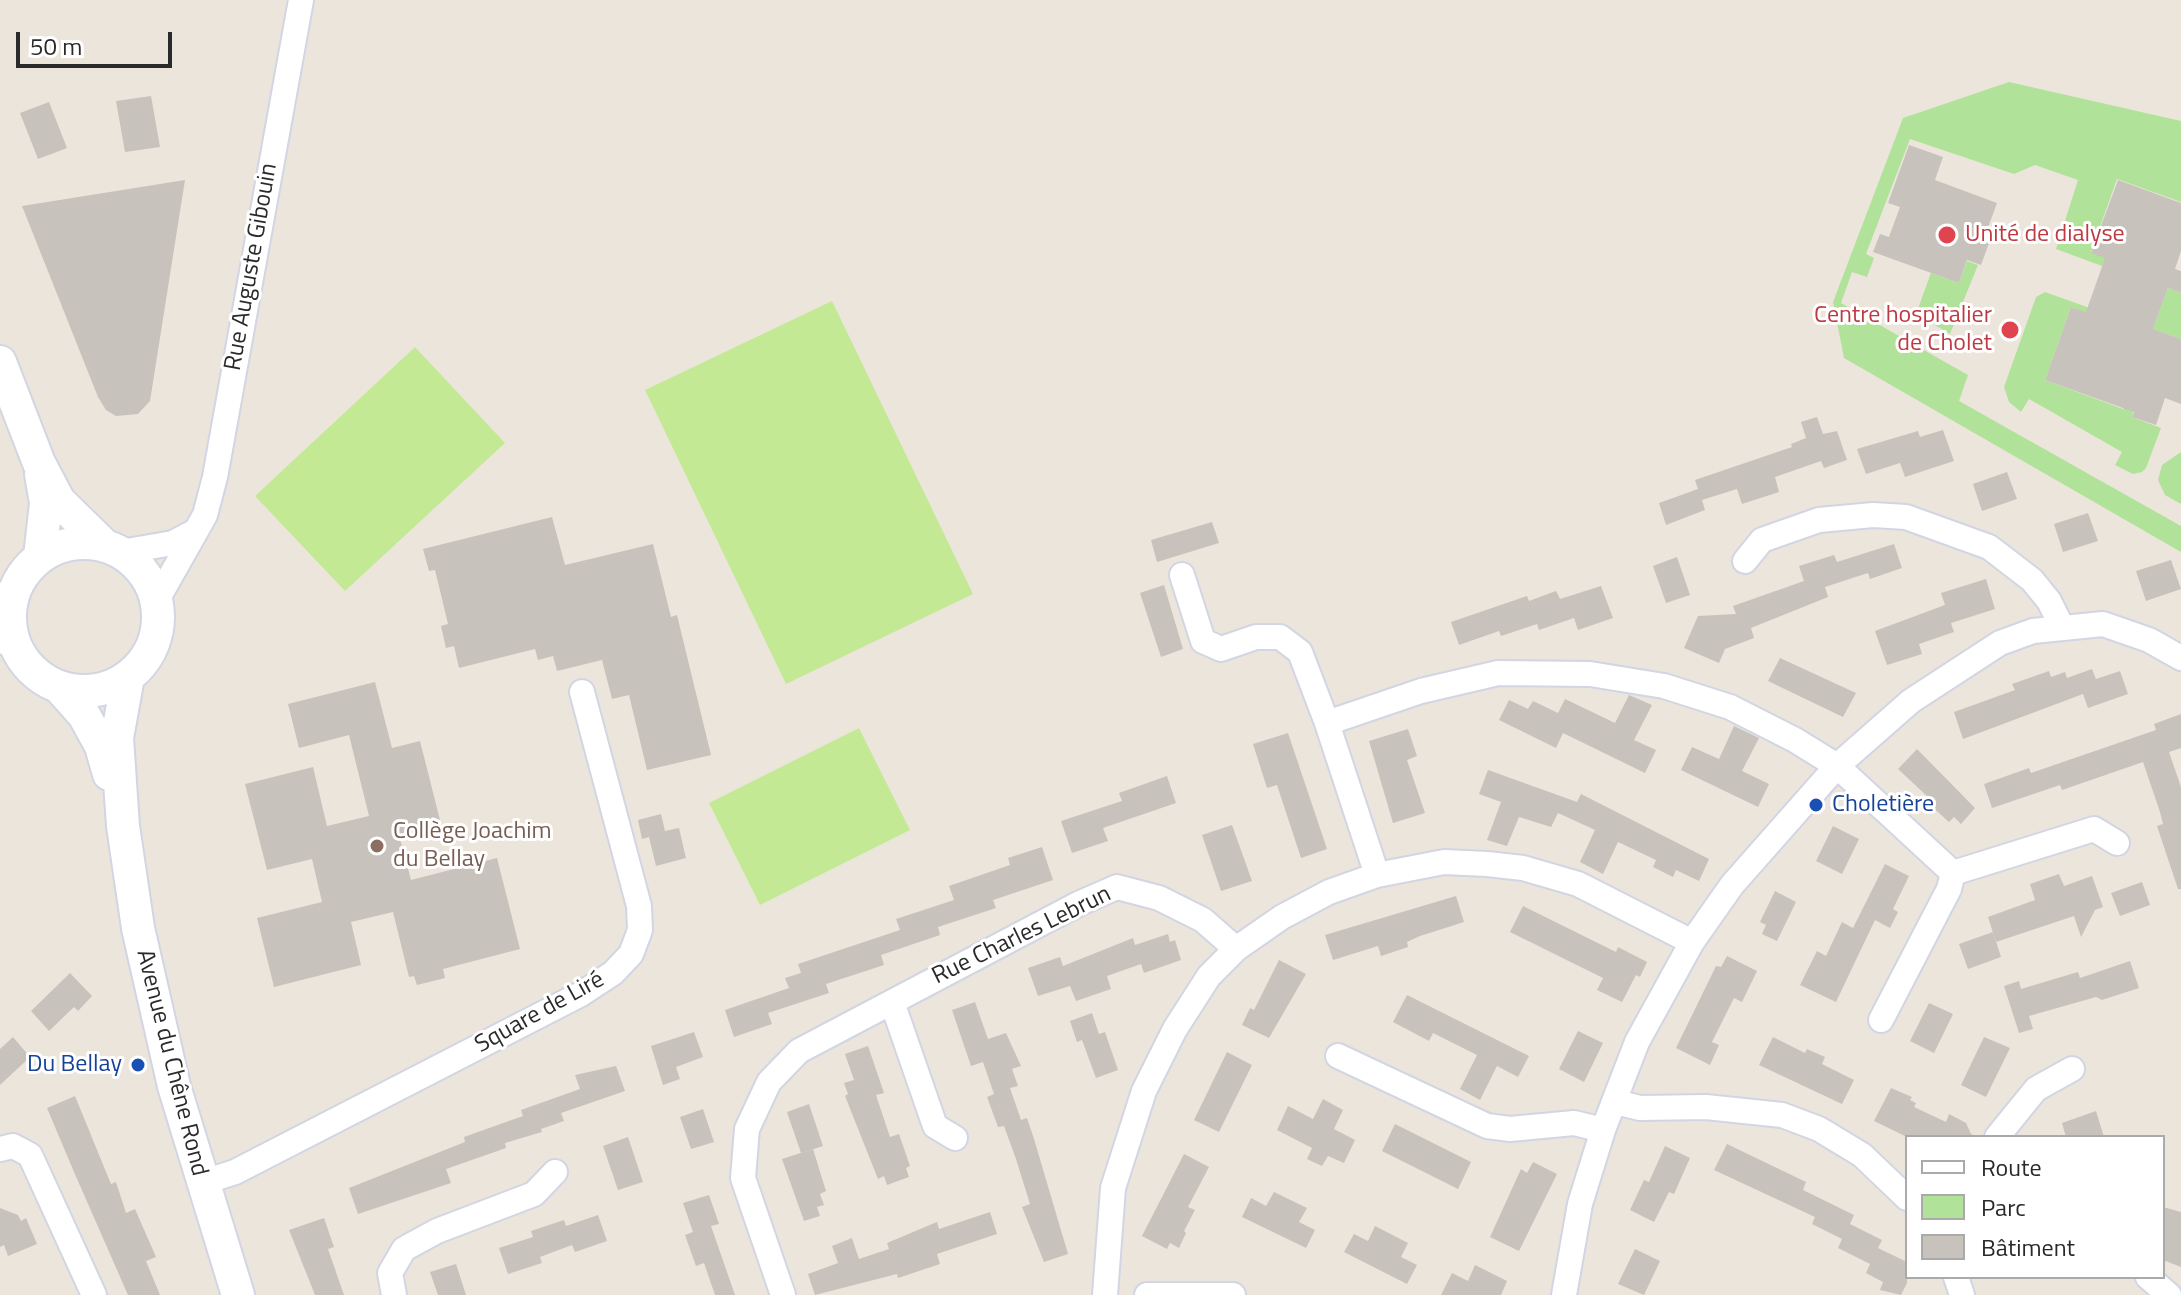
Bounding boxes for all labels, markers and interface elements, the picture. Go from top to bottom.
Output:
scale bar [20,16,176,66]
text: 50 m [30,28,82,64]
street label: Rue Auguste Gibouin [220,161,284,373]
place label: Unité de dialyse [1965,221,2125,249]
marker: Unité de dialyse [1936,224,1958,246]
place label: Centre hospitalier de Cholet [1814,302,1992,358]
marker: Centre hospitalier de Cholet [1999,319,2021,341]
place label: Choletière [1832,791,1934,819]
marker: Choletière [1807,796,1825,814]
place label: Collège Joachim du Bellay [393,818,552,874]
marker: Collège Joachim du Bellay [368,837,386,855]
street label: Rue Charles Lebrun [928,880,1116,992]
street label: Avenue du Chêne Rond [129,947,213,1179]
street label: Square de Liré [471,966,609,1060]
place label: Du Bellay [27,1051,122,1079]
marker: Du Bellay [129,1056,147,1074]
legend [1905,1135,2165,1279]
text: Route [1981,1149,2042,1185]
text: Parc [1981,1189,2026,1225]
text: Bâtiment [1981,1229,2075,1265]

